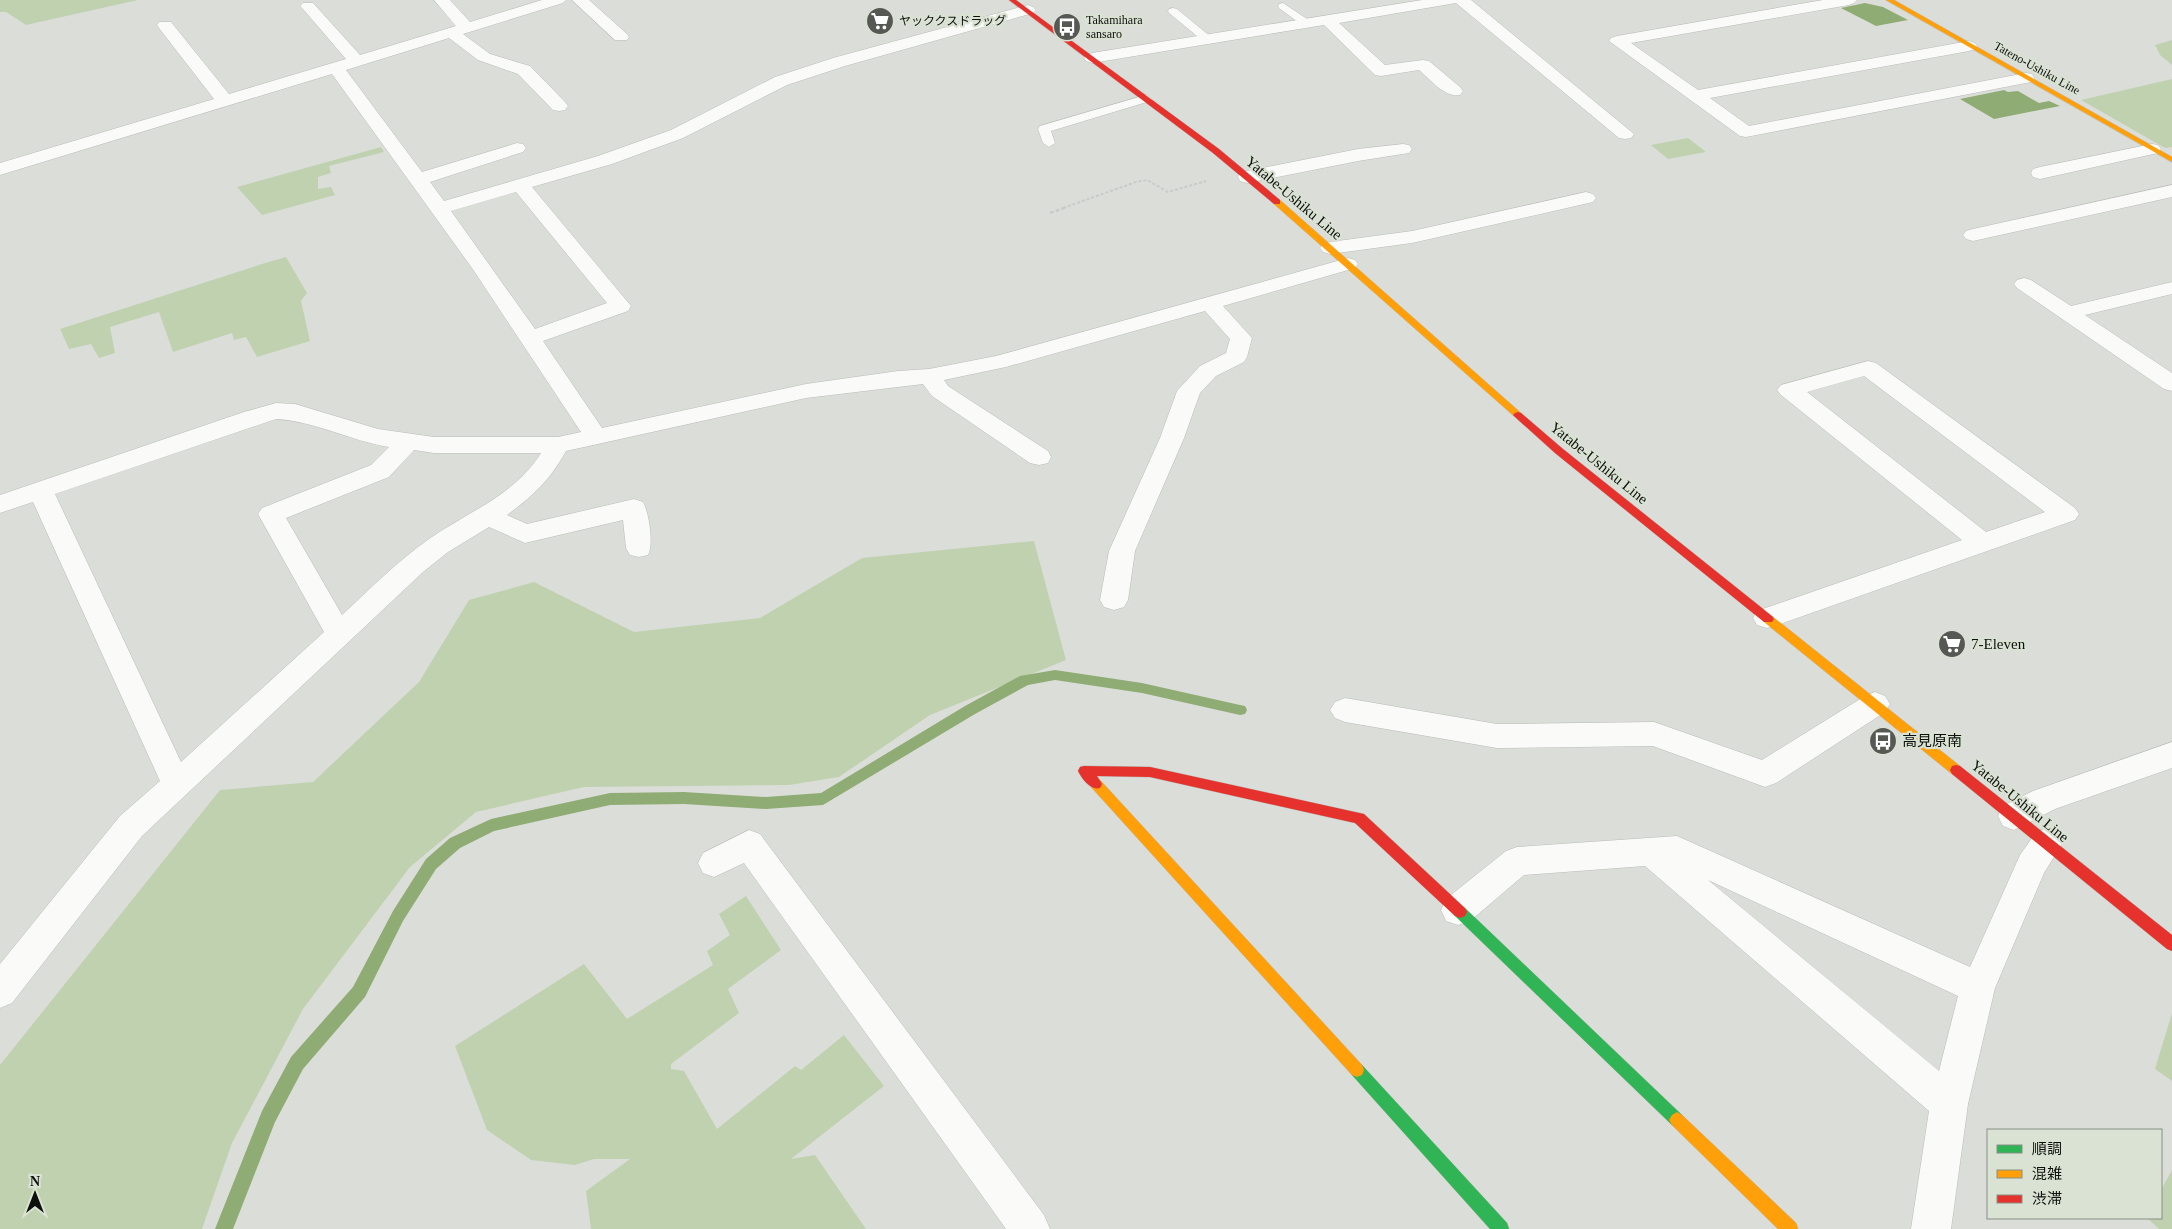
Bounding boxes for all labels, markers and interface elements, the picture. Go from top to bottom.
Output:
supermarket icon: ヤッククスドラッグ [865,6,895,36]
bus stop icon: Takamihara sansaro [1052,12,1082,42]
place label: Takamihara sansaro [1086,13,1143,41]
place label: ヤッククスドラッグ [899,14,1006,28]
street label: Tateno-Ushiku Line [1992,39,2082,97]
street label: Yatabe-Ushiku Line [1243,153,1346,243]
street label: Yatabe-Ushiku Line [1547,419,1651,507]
supermarket icon: 7-Eleven [1937,629,1967,659]
place label: 7-Eleven [1971,636,2026,652]
bus stop icon: 高見原南 [1868,726,1898,756]
place label: 高見原南 [1902,733,1962,749]
street label: Yatabe-Ushiku Line [1968,757,2072,845]
legend [1987,1129,2162,1219]
text: 順調 [2032,1141,2062,1157]
text: 混雑 [2032,1166,2062,1182]
north arrow [10,1169,60,1219]
text: N [30,1174,40,1189]
text: 渋滞 [2032,1191,2062,1207]

